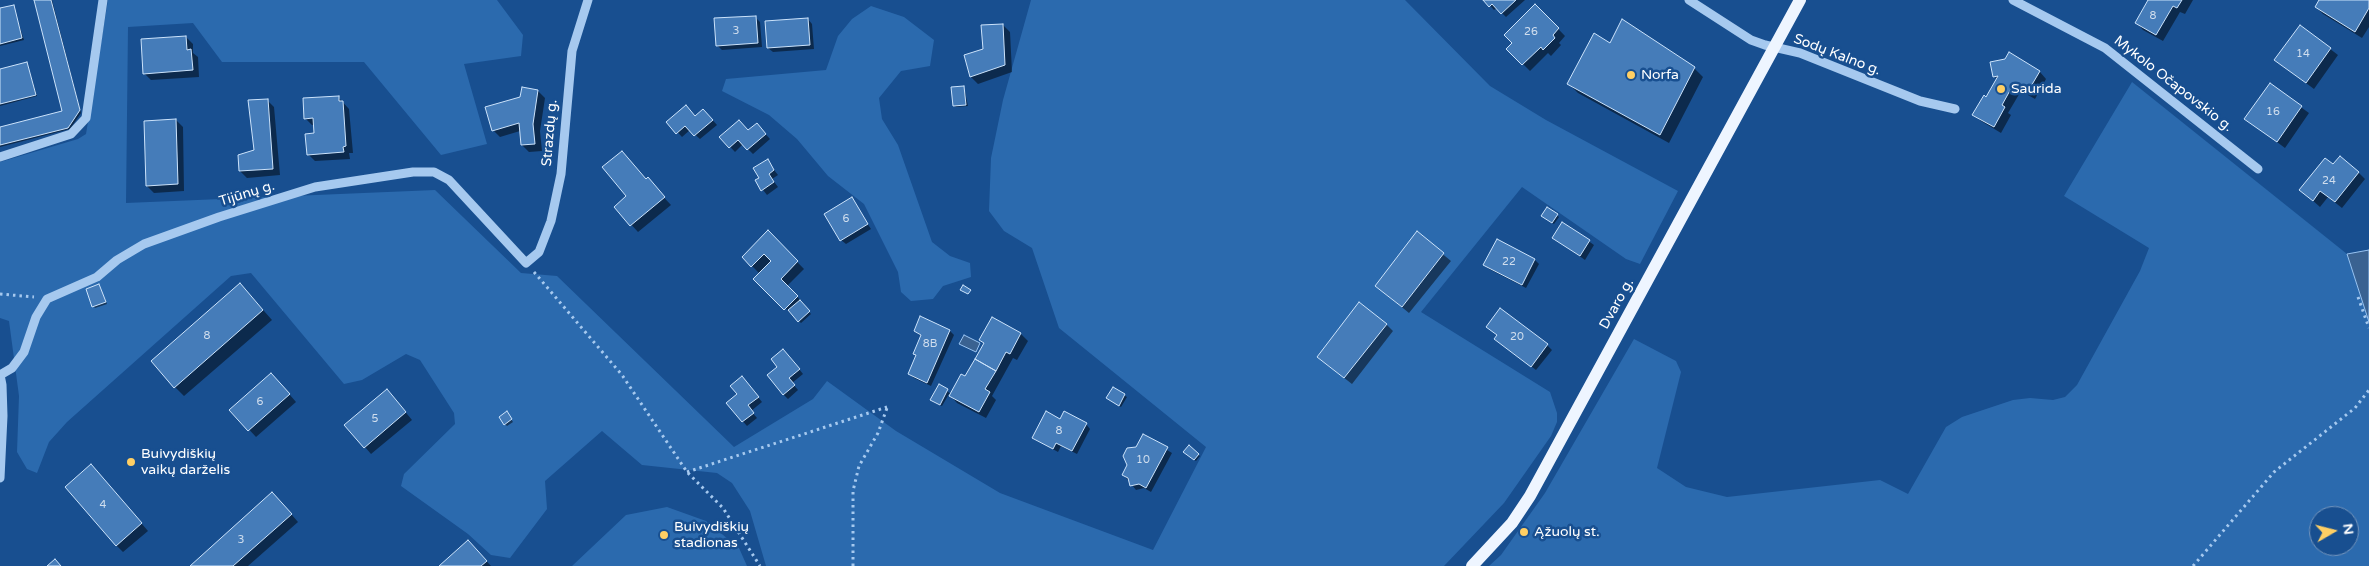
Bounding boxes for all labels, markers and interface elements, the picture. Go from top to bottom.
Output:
house number: 8 [2150,9,2156,23]
house number: 3 [733,24,739,38]
house number: 26 [1524,25,1538,39]
street label: Sodų Kalno g. [1791,31,1883,79]
street label: Mykolo Očapovskio g. [2110,32,2236,136]
house number: 14 [2296,47,2310,61]
place label: Norfa [1641,67,1679,83]
marker: Norfa [1625,69,1637,81]
place label: Saurida [2011,81,2062,97]
marker: Saurida [1995,83,2007,95]
street label: Strazdų g. [539,99,561,167]
house number: 16 [2266,105,2280,119]
house number: 24 [2322,174,2336,188]
street label: Tijūnų g. [217,178,277,210]
house number: 6 [843,212,849,226]
house number: 22 [1502,255,1516,269]
street label: Dvaro g. [1596,276,1638,332]
house number: 8 [204,329,210,343]
house number: 20 [1510,330,1524,344]
house number: 8B [923,337,937,351]
house number: 6 [257,395,263,409]
house number: 5 [372,412,378,426]
house number: 8 [1056,424,1062,438]
place label: Buivydiškių vaikų darželis [141,446,230,478]
house number: 10 [1136,453,1150,467]
marker: Buivydiškių vaikų darželis [125,456,137,468]
house number: 4 [100,498,106,512]
north arrow [2309,506,2359,556]
place label: Buivydiškių stadionas [674,519,749,552]
text: N [2339,522,2358,536]
place label: Ąžuolų st. [1534,524,1600,540]
marker: Ąžuolų st. [1518,526,1530,538]
marker: Buivydiškių stadionas [658,529,670,541]
house number: 3 [238,533,244,547]

